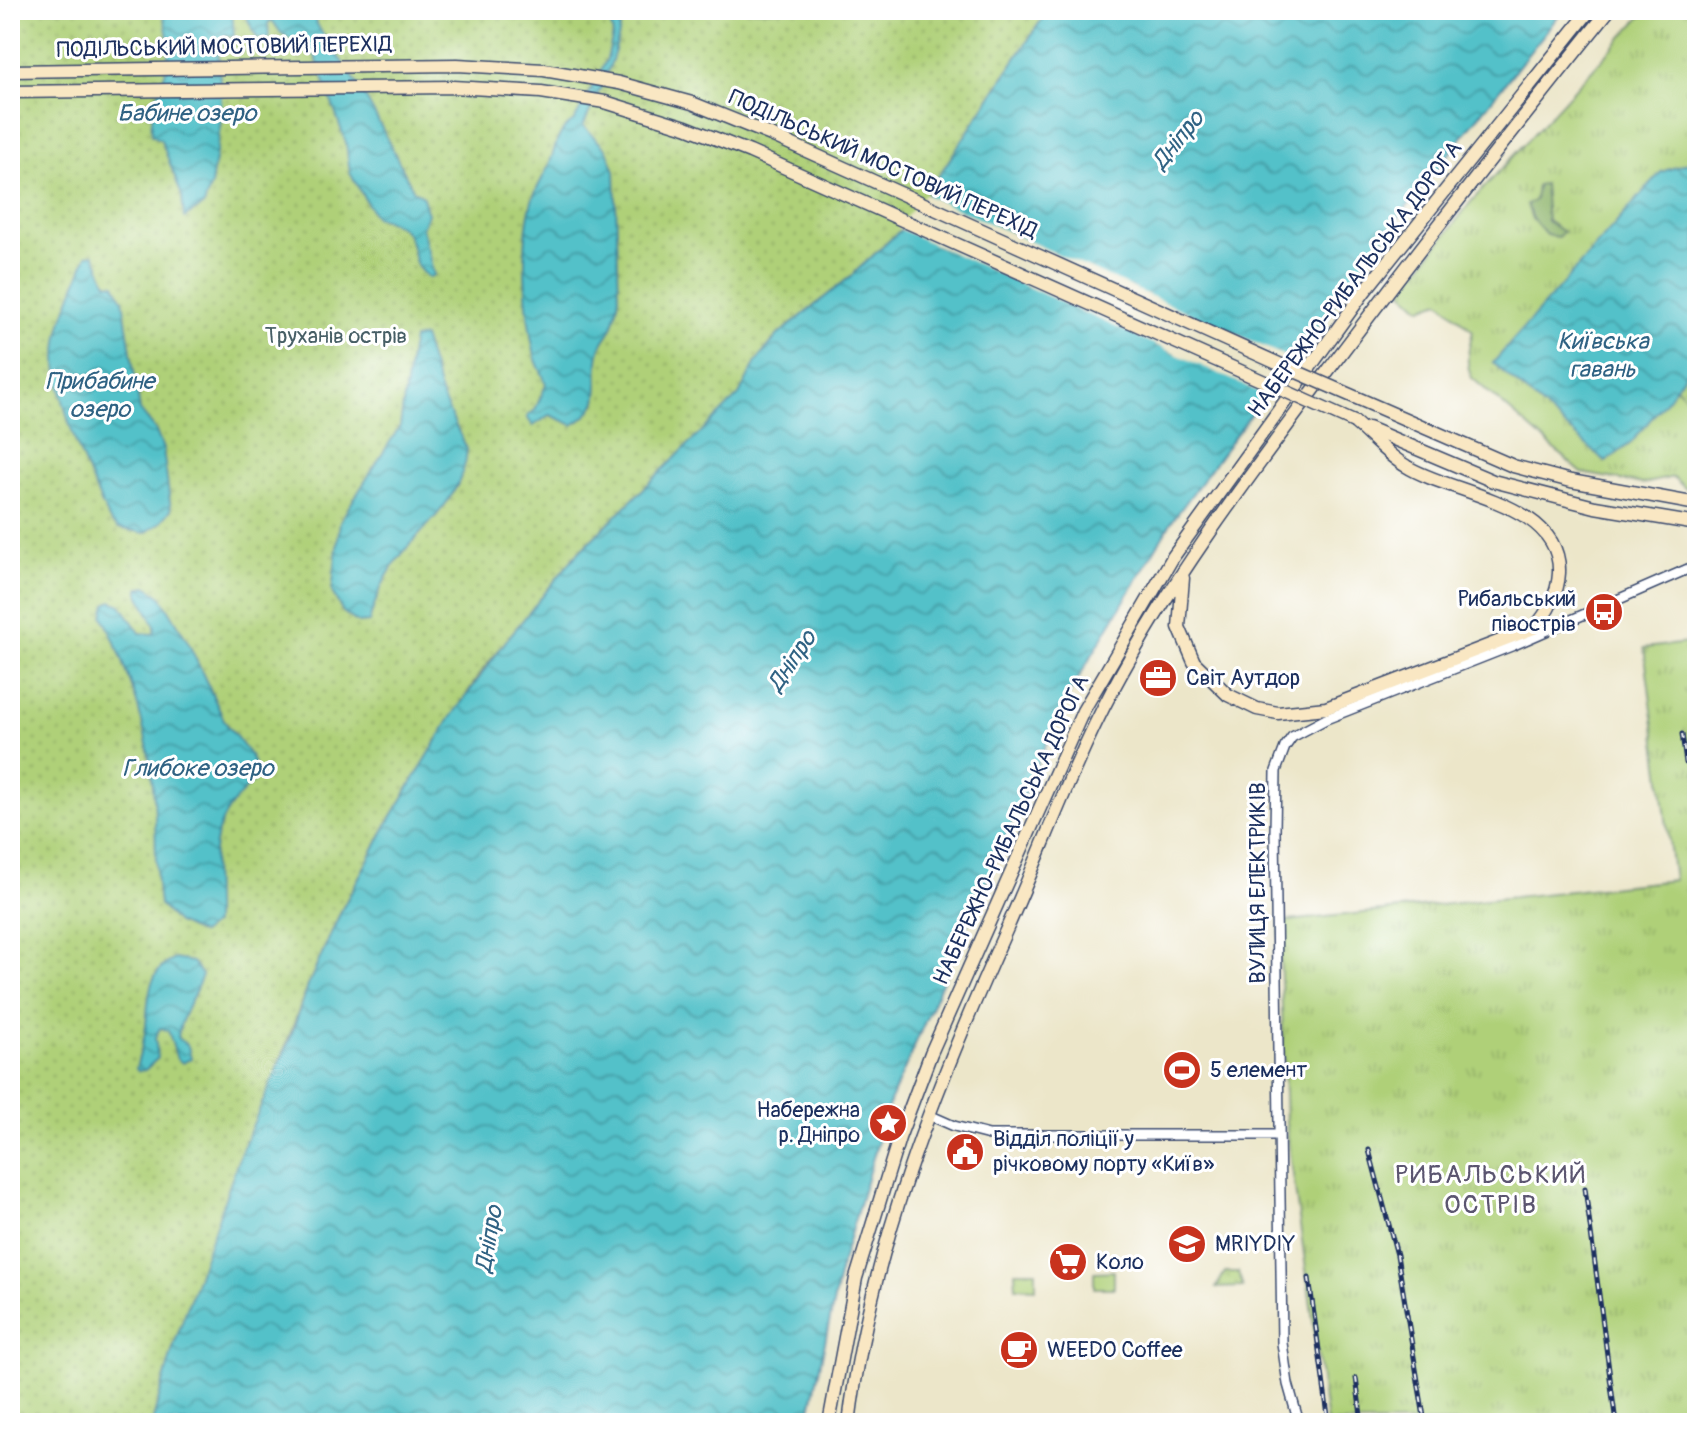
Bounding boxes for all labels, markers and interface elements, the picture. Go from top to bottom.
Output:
street label: ПОДІЛЬСЬКИЙ МОСТОВИЙ ПЕРЕХІД [56,30,393,64]
street label: ПОДІЛЬСЬКИЙ МОСТОВИЙ ПЕРЕХІД [724,83,1042,245]
water label: Бабине озеро [118,99,259,128]
water label: Дніпро [1145,103,1212,176]
street label: НАБЕРЕЖНО-РИБАЛЬСЬКА ДОРОГА [1242,135,1468,423]
park label: Труханів острів [265,322,407,350]
water label: Київська гавань [1557,327,1650,384]
water label: Прибабине озеро [46,367,157,424]
place label: Рибальський півострів [1458,585,1576,638]
bus stop icon: Рибальський півострів [1583,591,1625,633]
water label: Дніпро [761,623,824,698]
office icon: Світ Аутдор [1137,657,1179,699]
place label: Світ Аутдор [1186,664,1300,692]
street label: НАБЕРЕЖНО-РИБАЛЬСЬКА ДОРОГА [927,670,1095,990]
water label: Глибоке озеро [122,754,276,783]
street label: ВУЛИЦЯ ЕЛЕКТРИКІВ [1244,782,1272,984]
sports icon: 5 елемент [1161,1049,1203,1091]
place label: 5 елемент [1210,1056,1307,1084]
place label: Набережна р. Дніпро [757,1096,860,1149]
place icon: Набережна р. Дніпро [867,1102,909,1144]
place label: Відділ поліції у річковому порту «Київ» [993,1125,1214,1178]
public building icon: Відділ поліції у річковому порту «Київ» [944,1131,986,1173]
district label: РИБАЛЬСЬКИЙ ОСТРІВ [1395,1159,1587,1221]
water label: Дніпро [469,1201,509,1276]
school or university icon: MRIYDIY [1166,1223,1208,1265]
place label: MRIYDIY [1215,1230,1296,1258]
supermarket icon: Коло [1047,1241,1089,1283]
place label: Коло [1096,1248,1144,1276]
cafe icon: WEEDO Coffee [998,1329,1040,1371]
place label: WEEDO Coffee [1047,1336,1183,1364]

